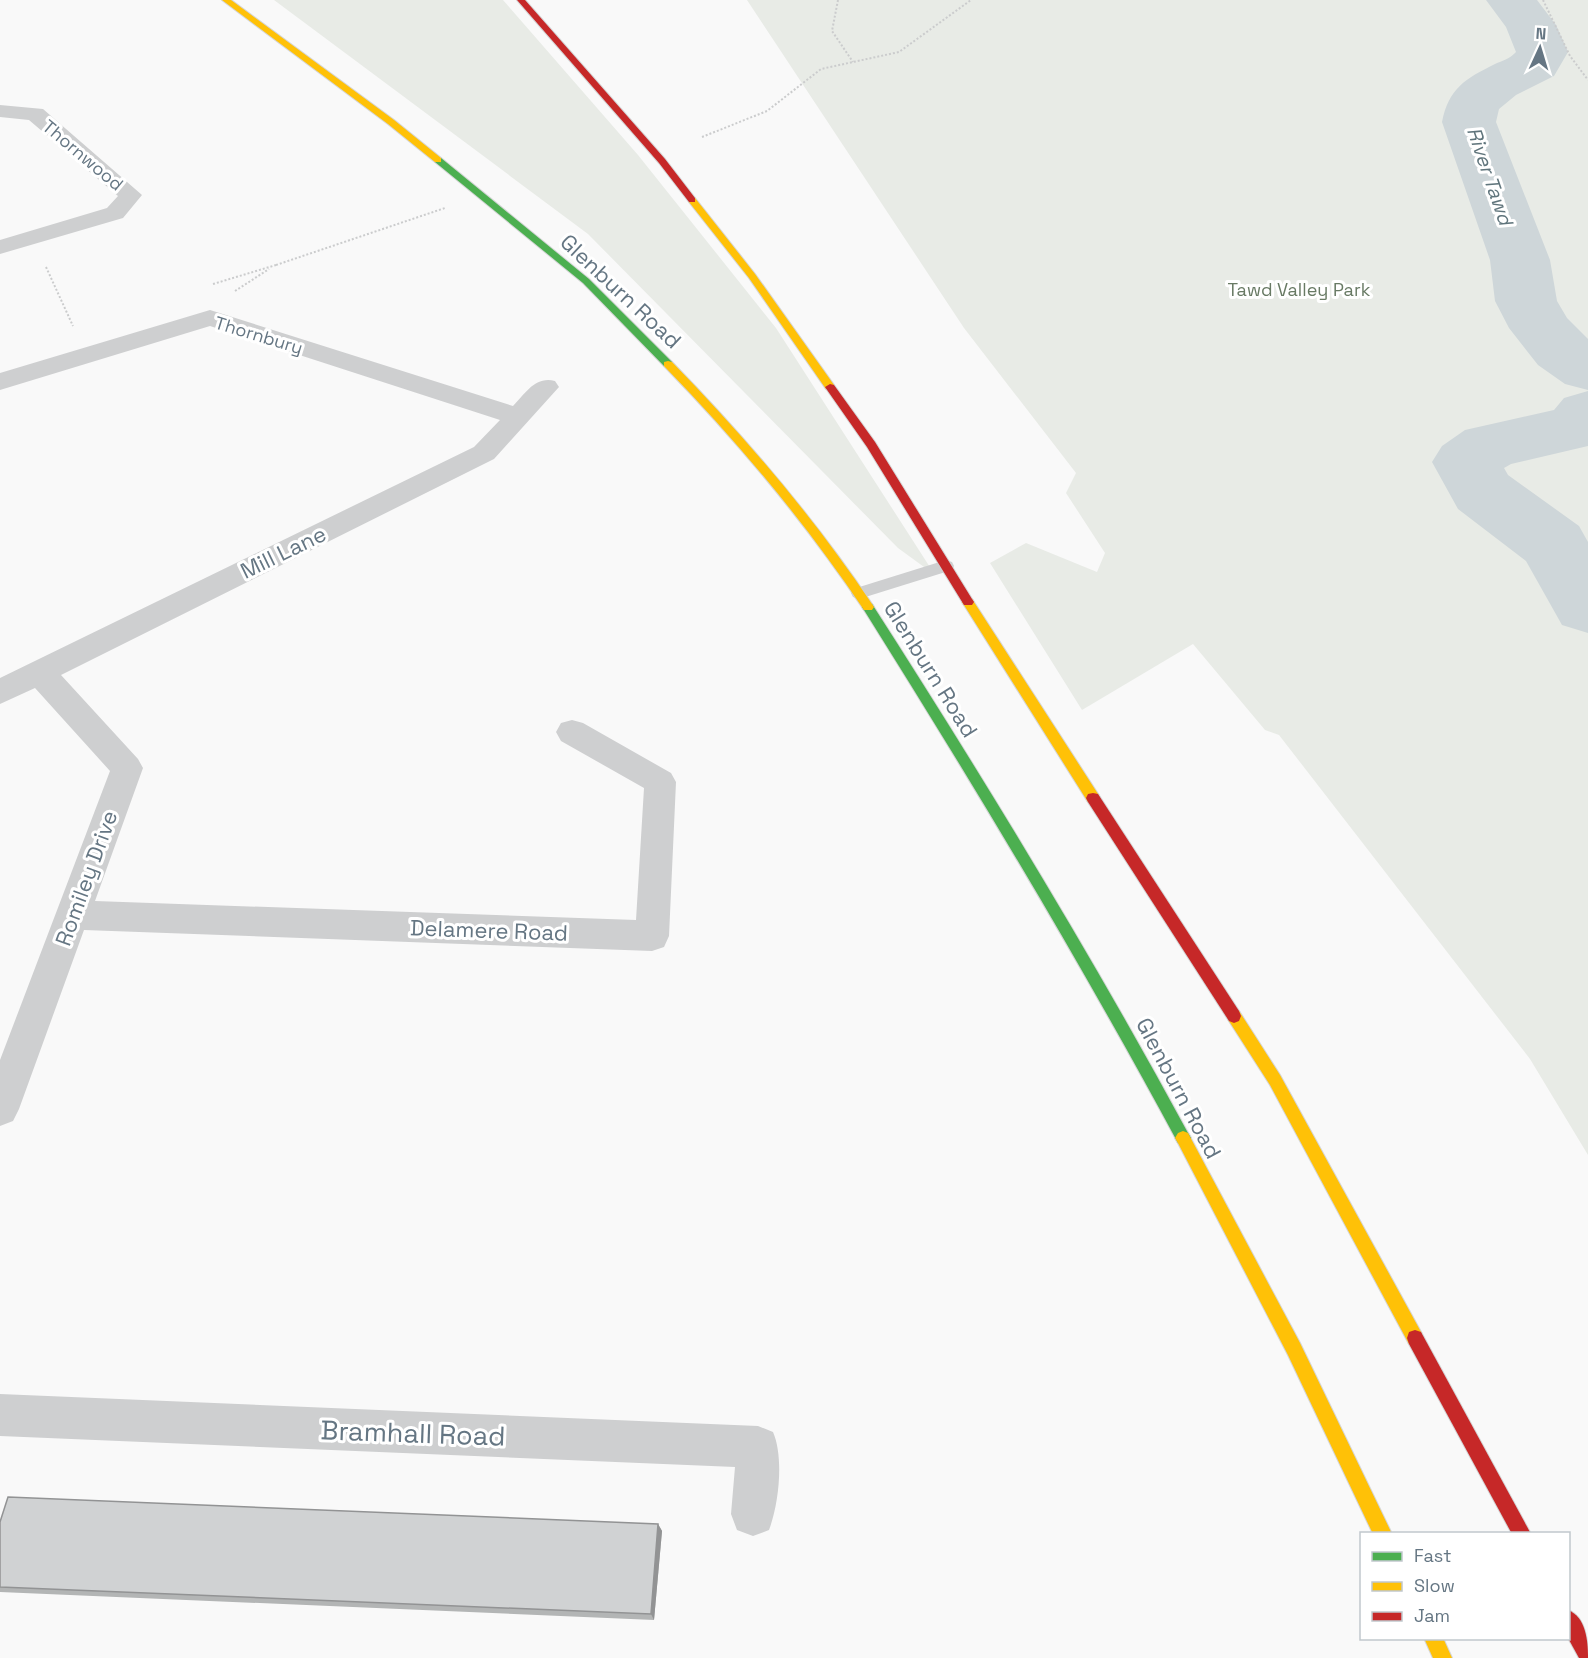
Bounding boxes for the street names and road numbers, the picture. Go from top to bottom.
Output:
street label: Thornwood [38,115,128,195]
street label: Glenburn Road [555,228,687,354]
street label: Thornbury [212,311,306,359]
street label: Mill Lane [236,519,330,585]
street label: Glenburn Road [878,596,984,742]
street label: Romiley Drive [49,806,123,950]
street label: Delamere Road [409,913,569,947]
street label: Glenburn Road [1130,1013,1228,1163]
street label: Bramhall Road [320,1412,506,1454]

